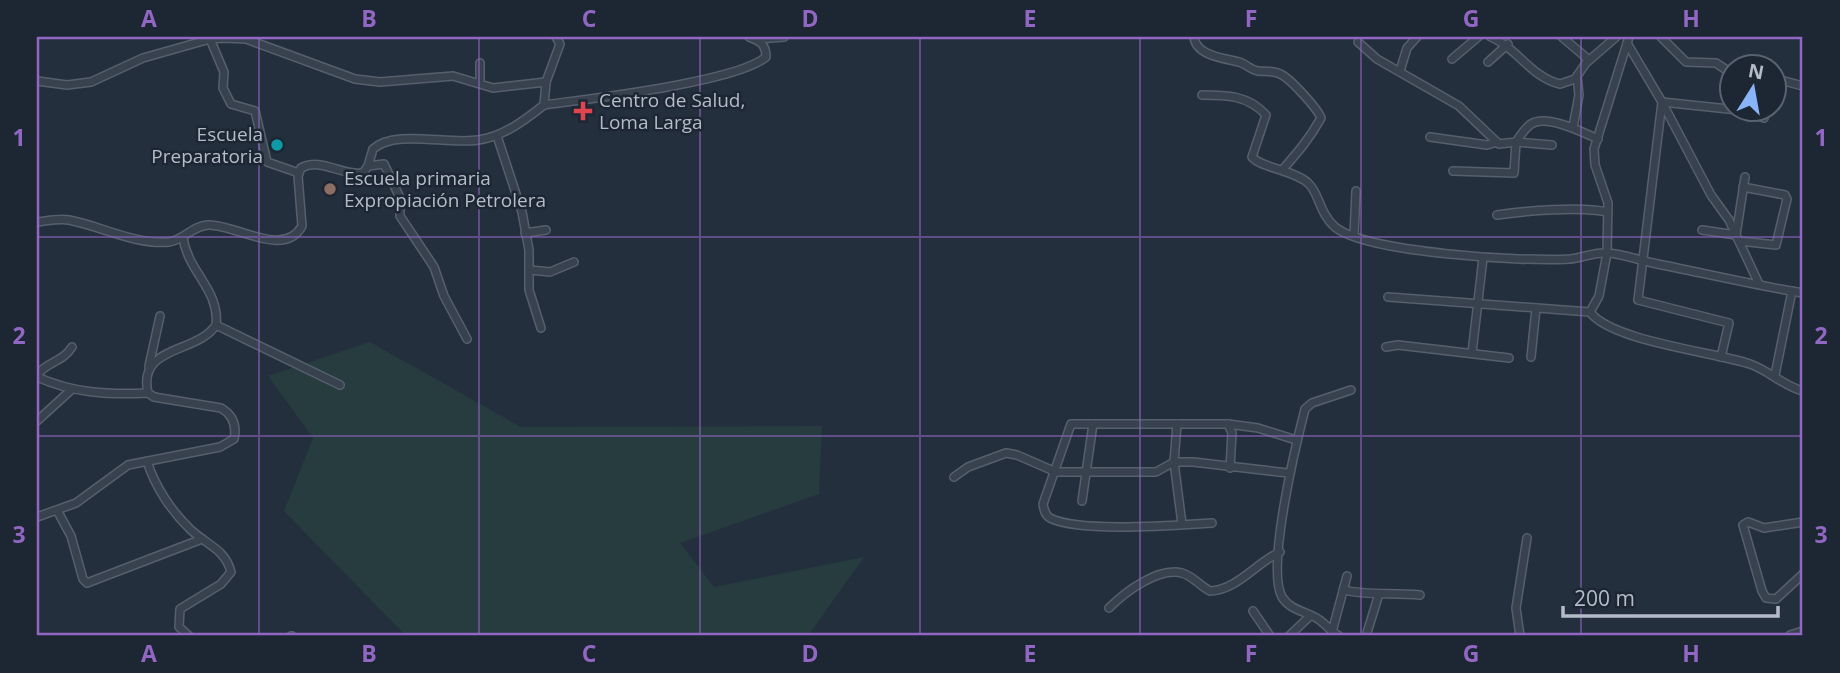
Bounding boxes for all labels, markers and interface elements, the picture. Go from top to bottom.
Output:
text: A [141,2,157,34]
text: B [361,2,377,34]
text: C [582,2,596,34]
text: D [801,2,819,34]
text: E [1024,2,1036,34]
text: F [1245,2,1257,34]
text: G [1463,2,1479,34]
text: H [1682,2,1700,34]
north arrow [1717,52,1787,122]
text: N [1746,57,1766,86]
place label: Centro de Salud, Loma Larga [599,87,745,135]
marker: Centro de Salud, Loma Larga [573,101,593,121]
text: 1 [12,121,26,153]
place label: Escuela Preparatoria [151,121,263,169]
text: 1 [1814,121,1828,153]
marker: Escuela Preparatoria [269,137,285,153]
place label: Escuela primaria Expropiación Petrolera [344,165,546,213]
marker: Escuela primaria Expropiación Petrolera [322,181,338,197]
text: 2 [12,319,26,351]
text: 2 [1814,319,1828,351]
text: 3 [12,518,26,550]
text: 3 [1814,518,1828,550]
scale bar [1563,575,1779,619]
text: 200 m [1574,584,1635,612]
text: A [141,637,157,669]
text: B [361,637,377,669]
text: C [582,637,596,669]
text: D [801,637,819,669]
text: E [1024,637,1036,669]
text: F [1245,637,1257,669]
text: G [1463,637,1479,669]
text: H [1682,637,1700,669]

